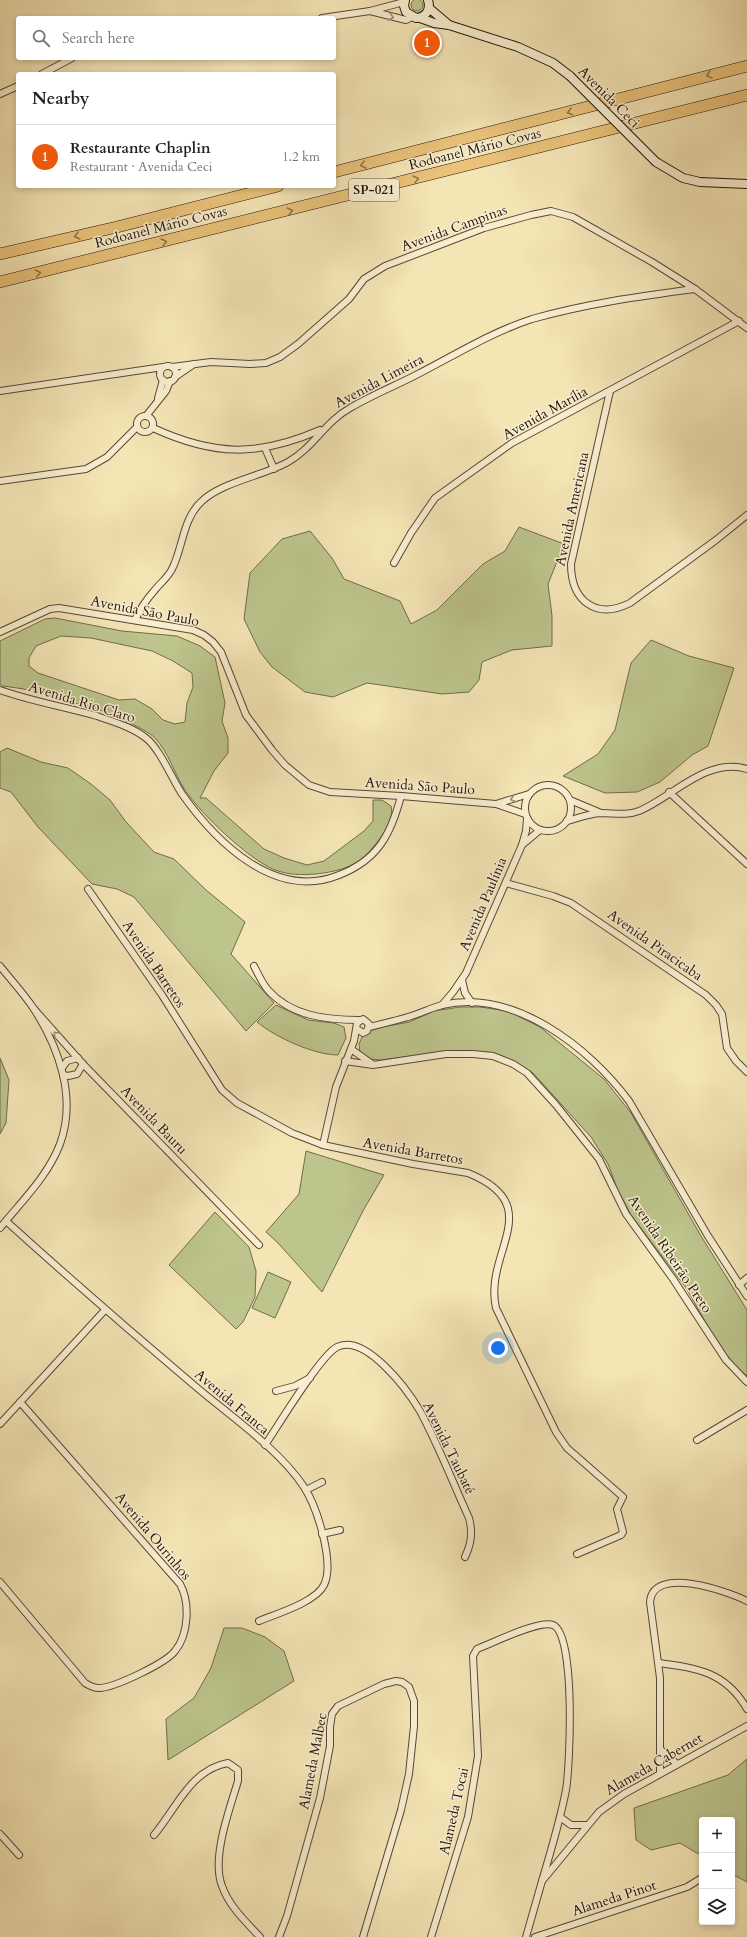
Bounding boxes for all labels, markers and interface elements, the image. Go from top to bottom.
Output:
one-way arrow [388,12,394,20]
search box [16,16,336,60]
icon: search [30,27,52,49]
text: Search here [62,28,135,48]
pin: 1 [414,28,440,58]
street label: Avenida Ceci [574,62,644,132]
one-way arrow [706,71,712,79]
text: Nearby [32,87,89,110]
one-way arrow [567,107,574,116]
street label: Rodoanel Mário Covas [407,123,543,175]
text: Restaurante Chaplin [70,138,211,158]
text: 1 [42,148,48,166]
text: 1.2 km [282,148,320,166]
text: Restaurant · Avenida Ceci [70,158,213,176]
one-way arrow [359,160,366,168]
one-way arrow [413,175,420,184]
road number: SP-021 [349,179,399,201]
street label: Avenida Campinas [398,200,510,256]
street label: Rodoanel Mário Covas [93,201,229,253]
one-way arrow [287,207,294,215]
one-way arrow [74,232,81,240]
one-way arrow [160,238,167,247]
one-way arrow [35,269,41,277]
street label: Avenida Limeira [331,350,427,412]
street label: Avenida Marília [499,382,591,444]
street label: Avenida Americana [551,450,593,568]
street label: Avenida São Paulo [89,591,201,631]
street label: Avenida Rio Claro [26,677,138,727]
street label: Avenida São Paulo [364,773,476,799]
one-way arrow [509,794,516,803]
street label: Avenida Paulínia [455,854,511,954]
street label: Avenida Piracicaba [604,905,706,985]
street label: Avenida Barretos [118,917,190,1012]
one-way arrow [54,1031,61,1038]
street label: Avenida Bauru [116,1082,192,1159]
street label: Avenida Barretos [361,1133,465,1169]
street label: Avenida Ribeirão Preto [623,1191,717,1317]
your location [488,1338,508,1358]
street label: Avenida Franca [191,1365,273,1439]
street label: Avenida Taubaté [418,1398,480,1498]
street label: Avenida Ourinhos [111,1488,196,1584]
street label: Alameda Malbec [294,1711,332,1811]
street label: Alameda Cabernet [602,1728,707,1800]
street label: Alameda Tocai [435,1765,473,1857]
map controls [699,1817,735,1925]
button: + [699,1817,735,1853]
button: − [699,1853,735,1889]
street label: Alameda Pinot [570,1875,659,1921]
button: layers [699,1889,735,1925]

